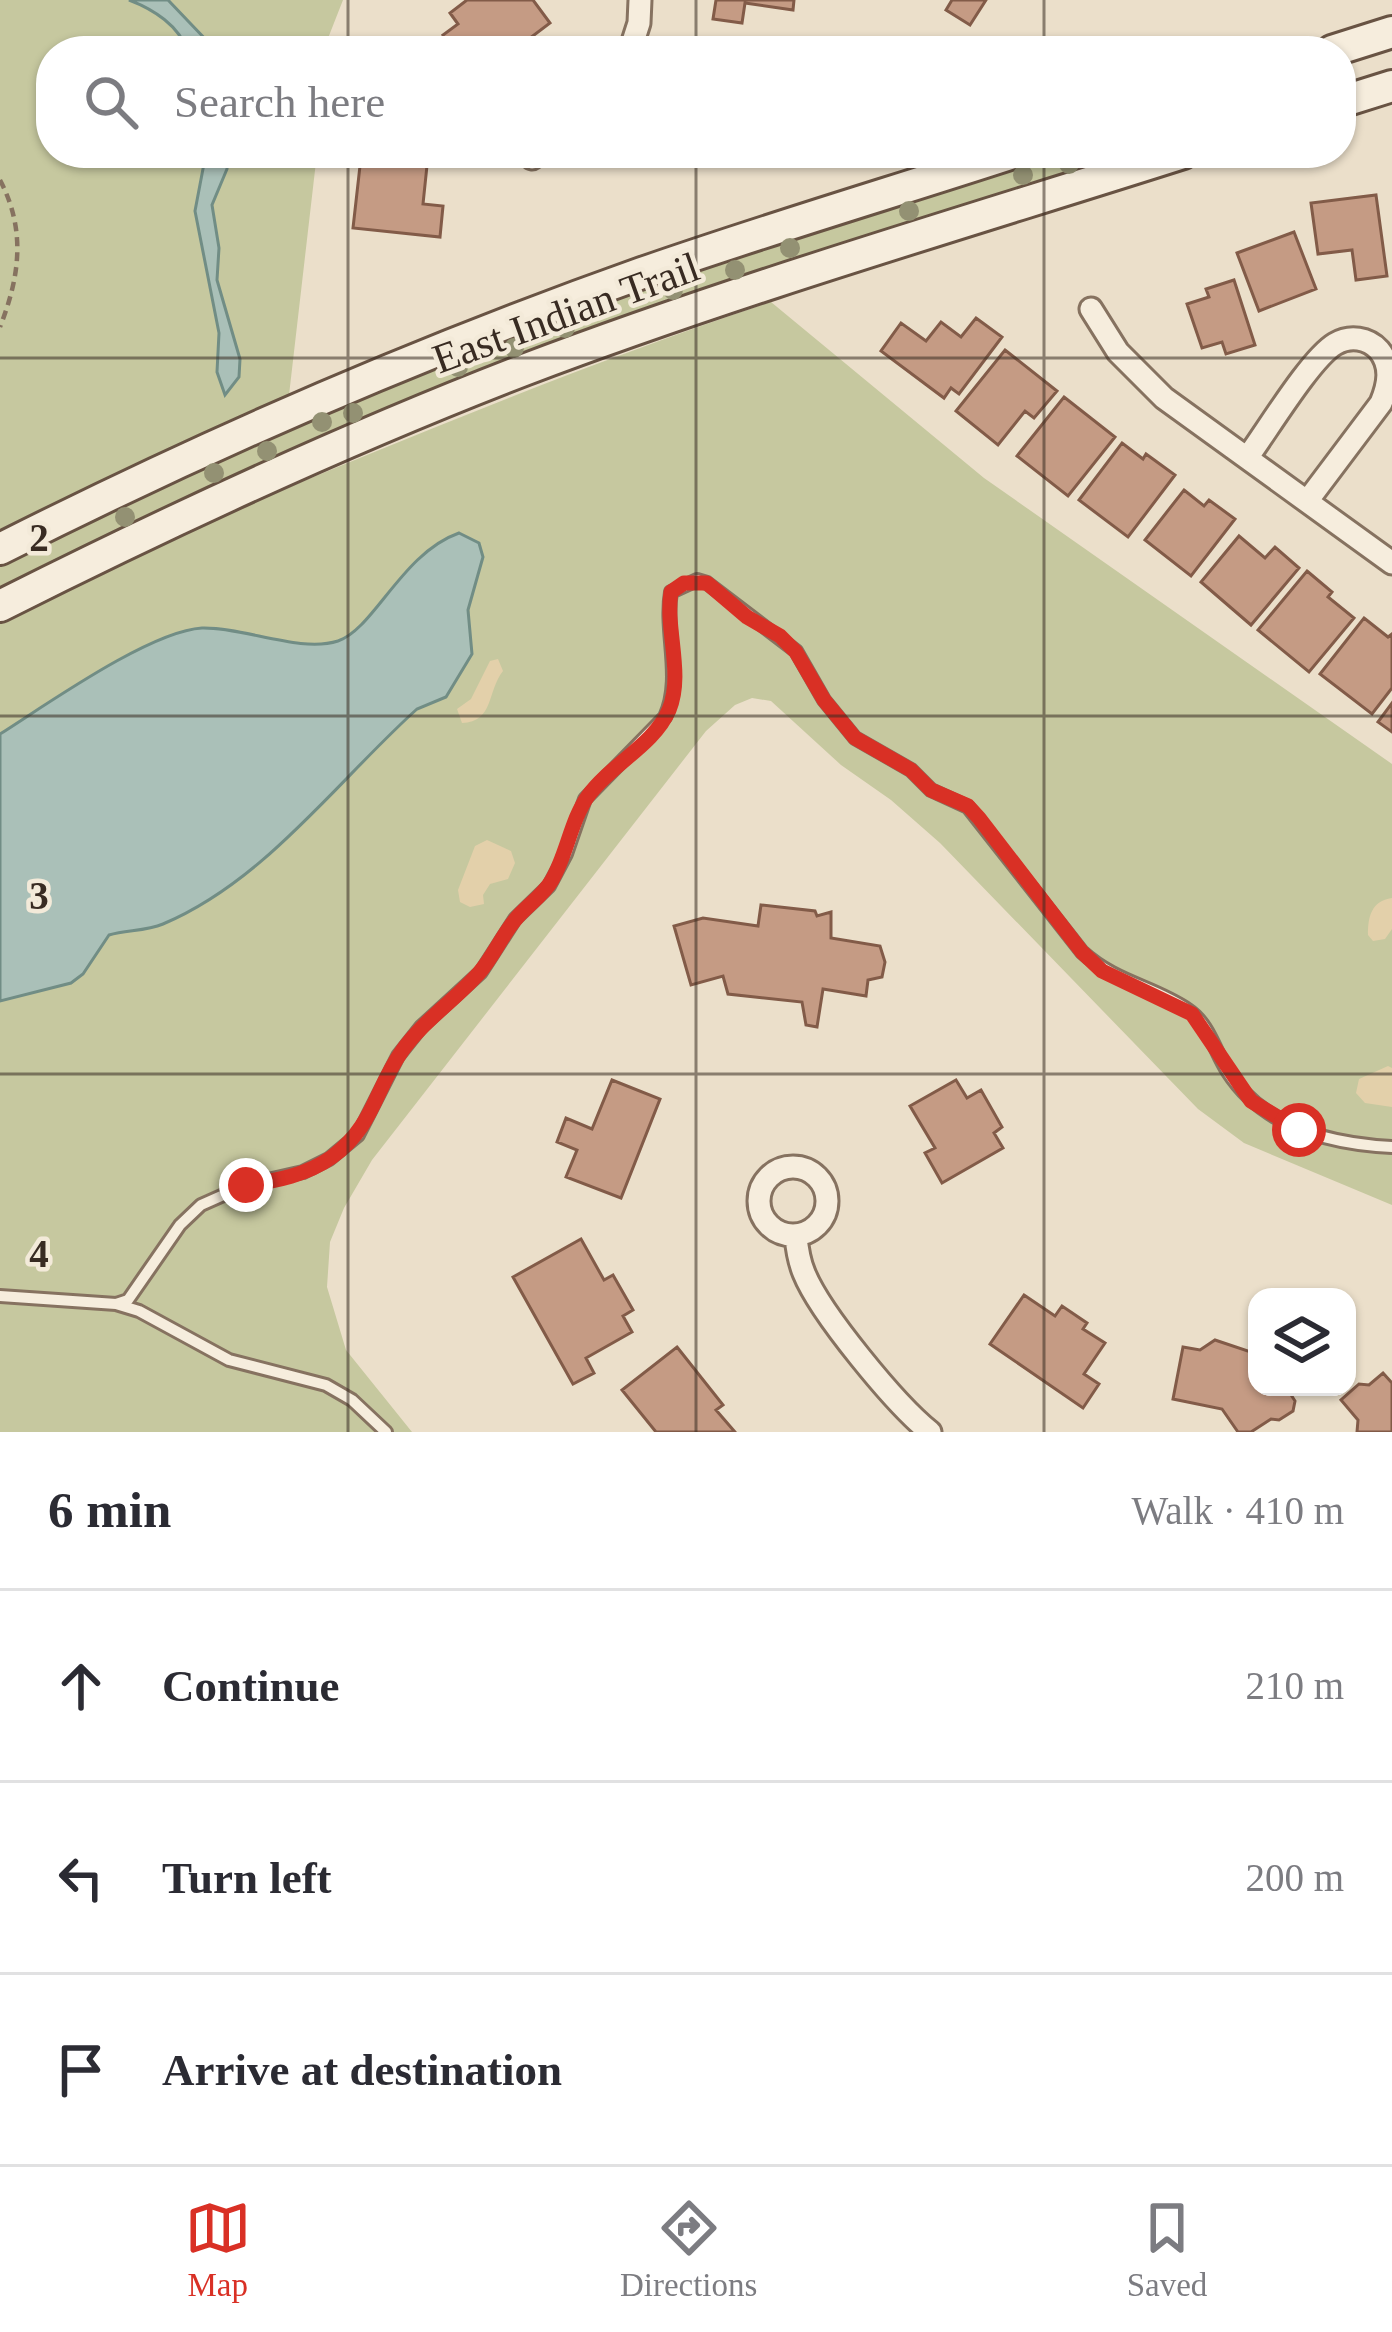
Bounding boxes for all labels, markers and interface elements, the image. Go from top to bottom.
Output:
search box [36,36,1356,168]
icon: search [78,69,144,135]
text: Search here [174,77,385,127]
street label: East Indian Trail [427,244,705,382]
text: 2 [29,516,49,559]
text: 3 [29,874,49,917]
route start [1272,1103,1326,1157]
route end [219,1158,273,1212]
text: 4 [29,1232,49,1275]
map controls [1248,1288,1356,1396]
button: layers [1248,1288,1356,1396]
text: 6 min [48,1482,171,1538]
text: Walk · 410 m [1132,1489,1344,1532]
icon: ahead [48,1653,114,1719]
text: Continue [162,1661,340,1711]
text: 210 m [1245,1664,1344,1707]
icon: left [48,1845,114,1911]
text: Turn left [162,1853,332,1903]
text: 200 m [1245,1856,1344,1899]
icon: arrive [48,2037,114,2103]
text: Arrive at destination [162,2045,562,2095]
tab: Map [185,2195,251,2304]
tab: Directions [620,2195,757,2304]
tab: Saved [1127,2195,1207,2304]

